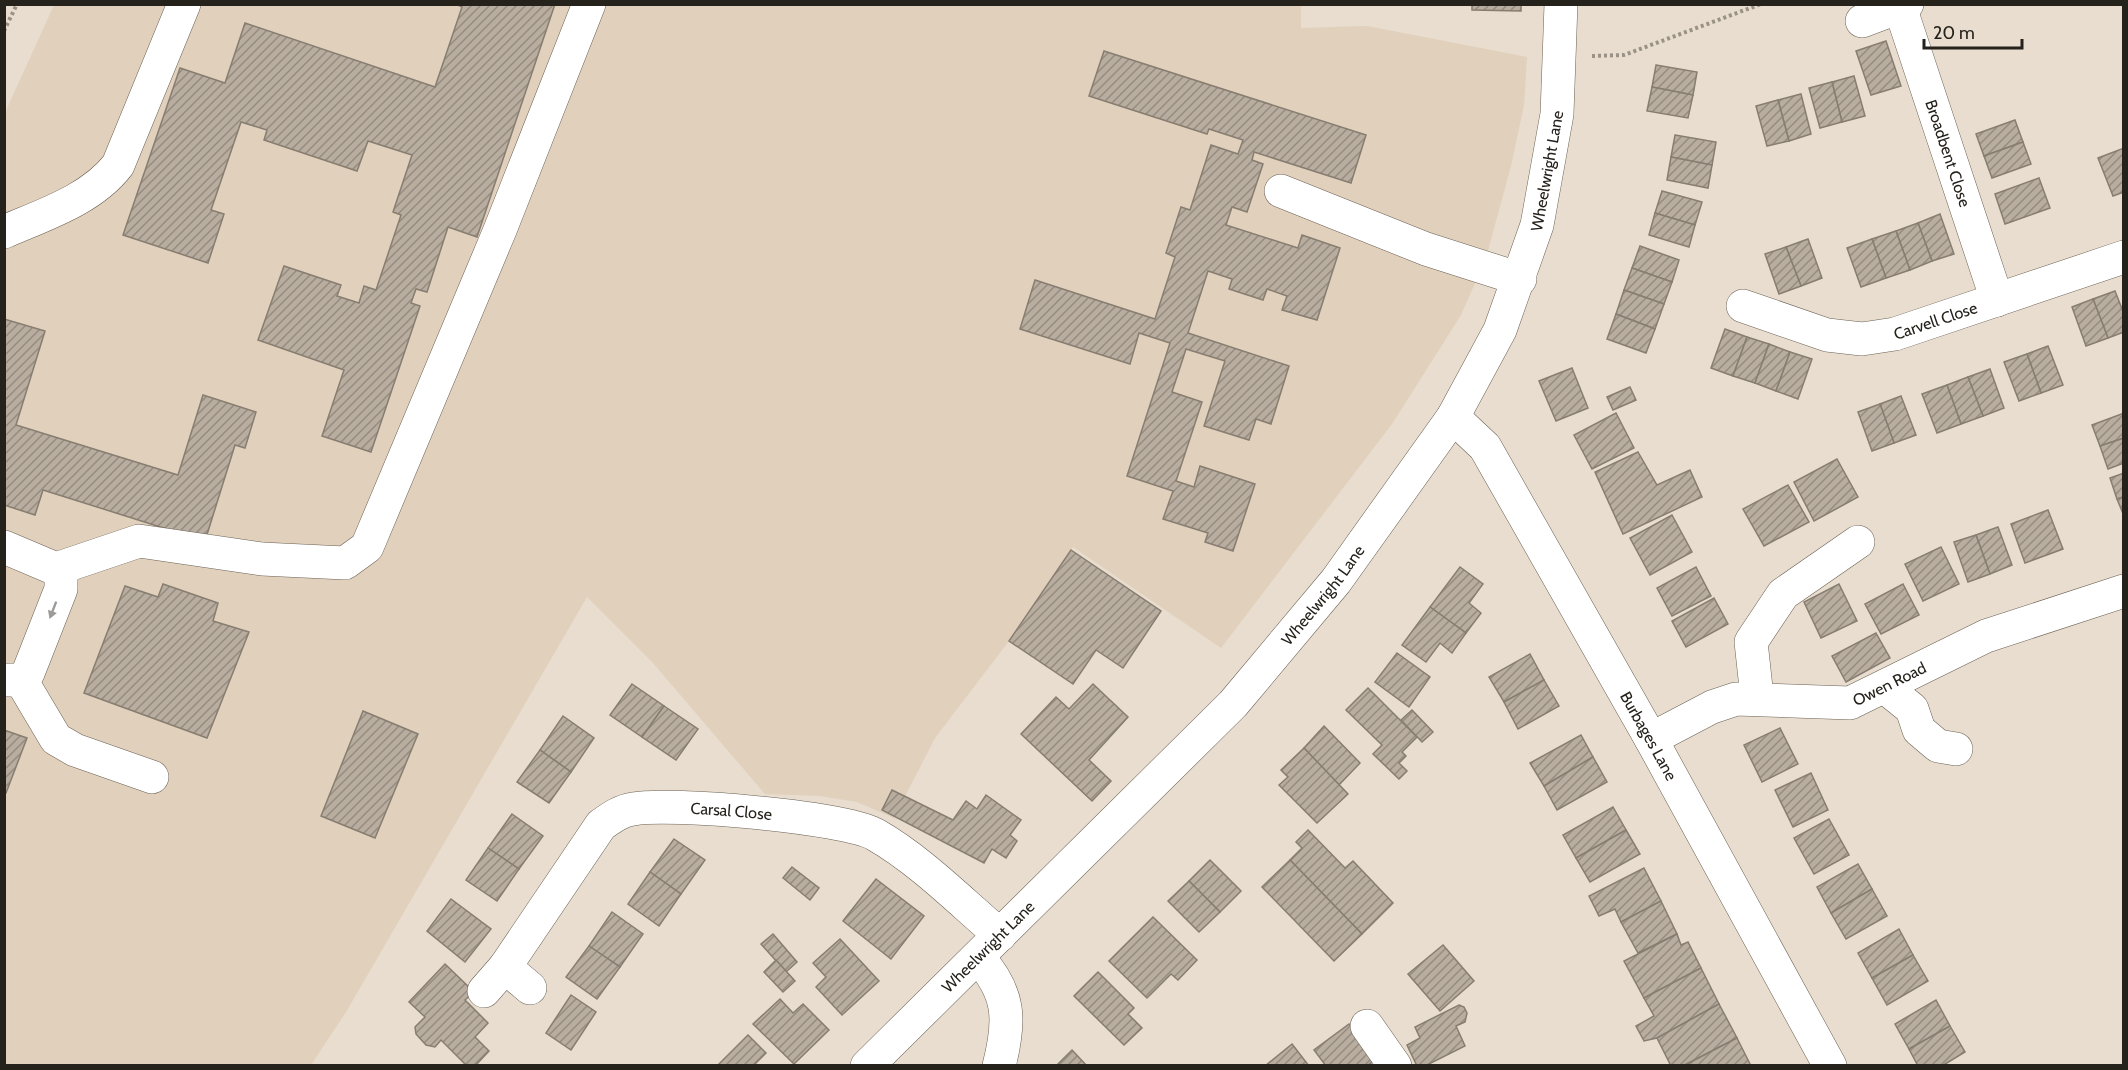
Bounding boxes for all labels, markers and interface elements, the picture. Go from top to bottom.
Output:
scale bar [1924,12,2022,50]
text: 20 m [1933,22,1975,44]
street label: Broadbent Close [1921,97,1975,209]
street label: Wheelwright Lane [1527,109,1567,233]
street label: Carvell Close [1891,298,1980,344]
street label: Wheelwright Lane [1277,542,1369,649]
one-way arrow [48,601,57,619]
street label: Owen Road [1850,658,1929,710]
street label: Burbages Lane [1616,688,1681,784]
street label: Carsal Close [690,799,773,824]
street label: Wheelwright Lane [938,897,1038,997]

